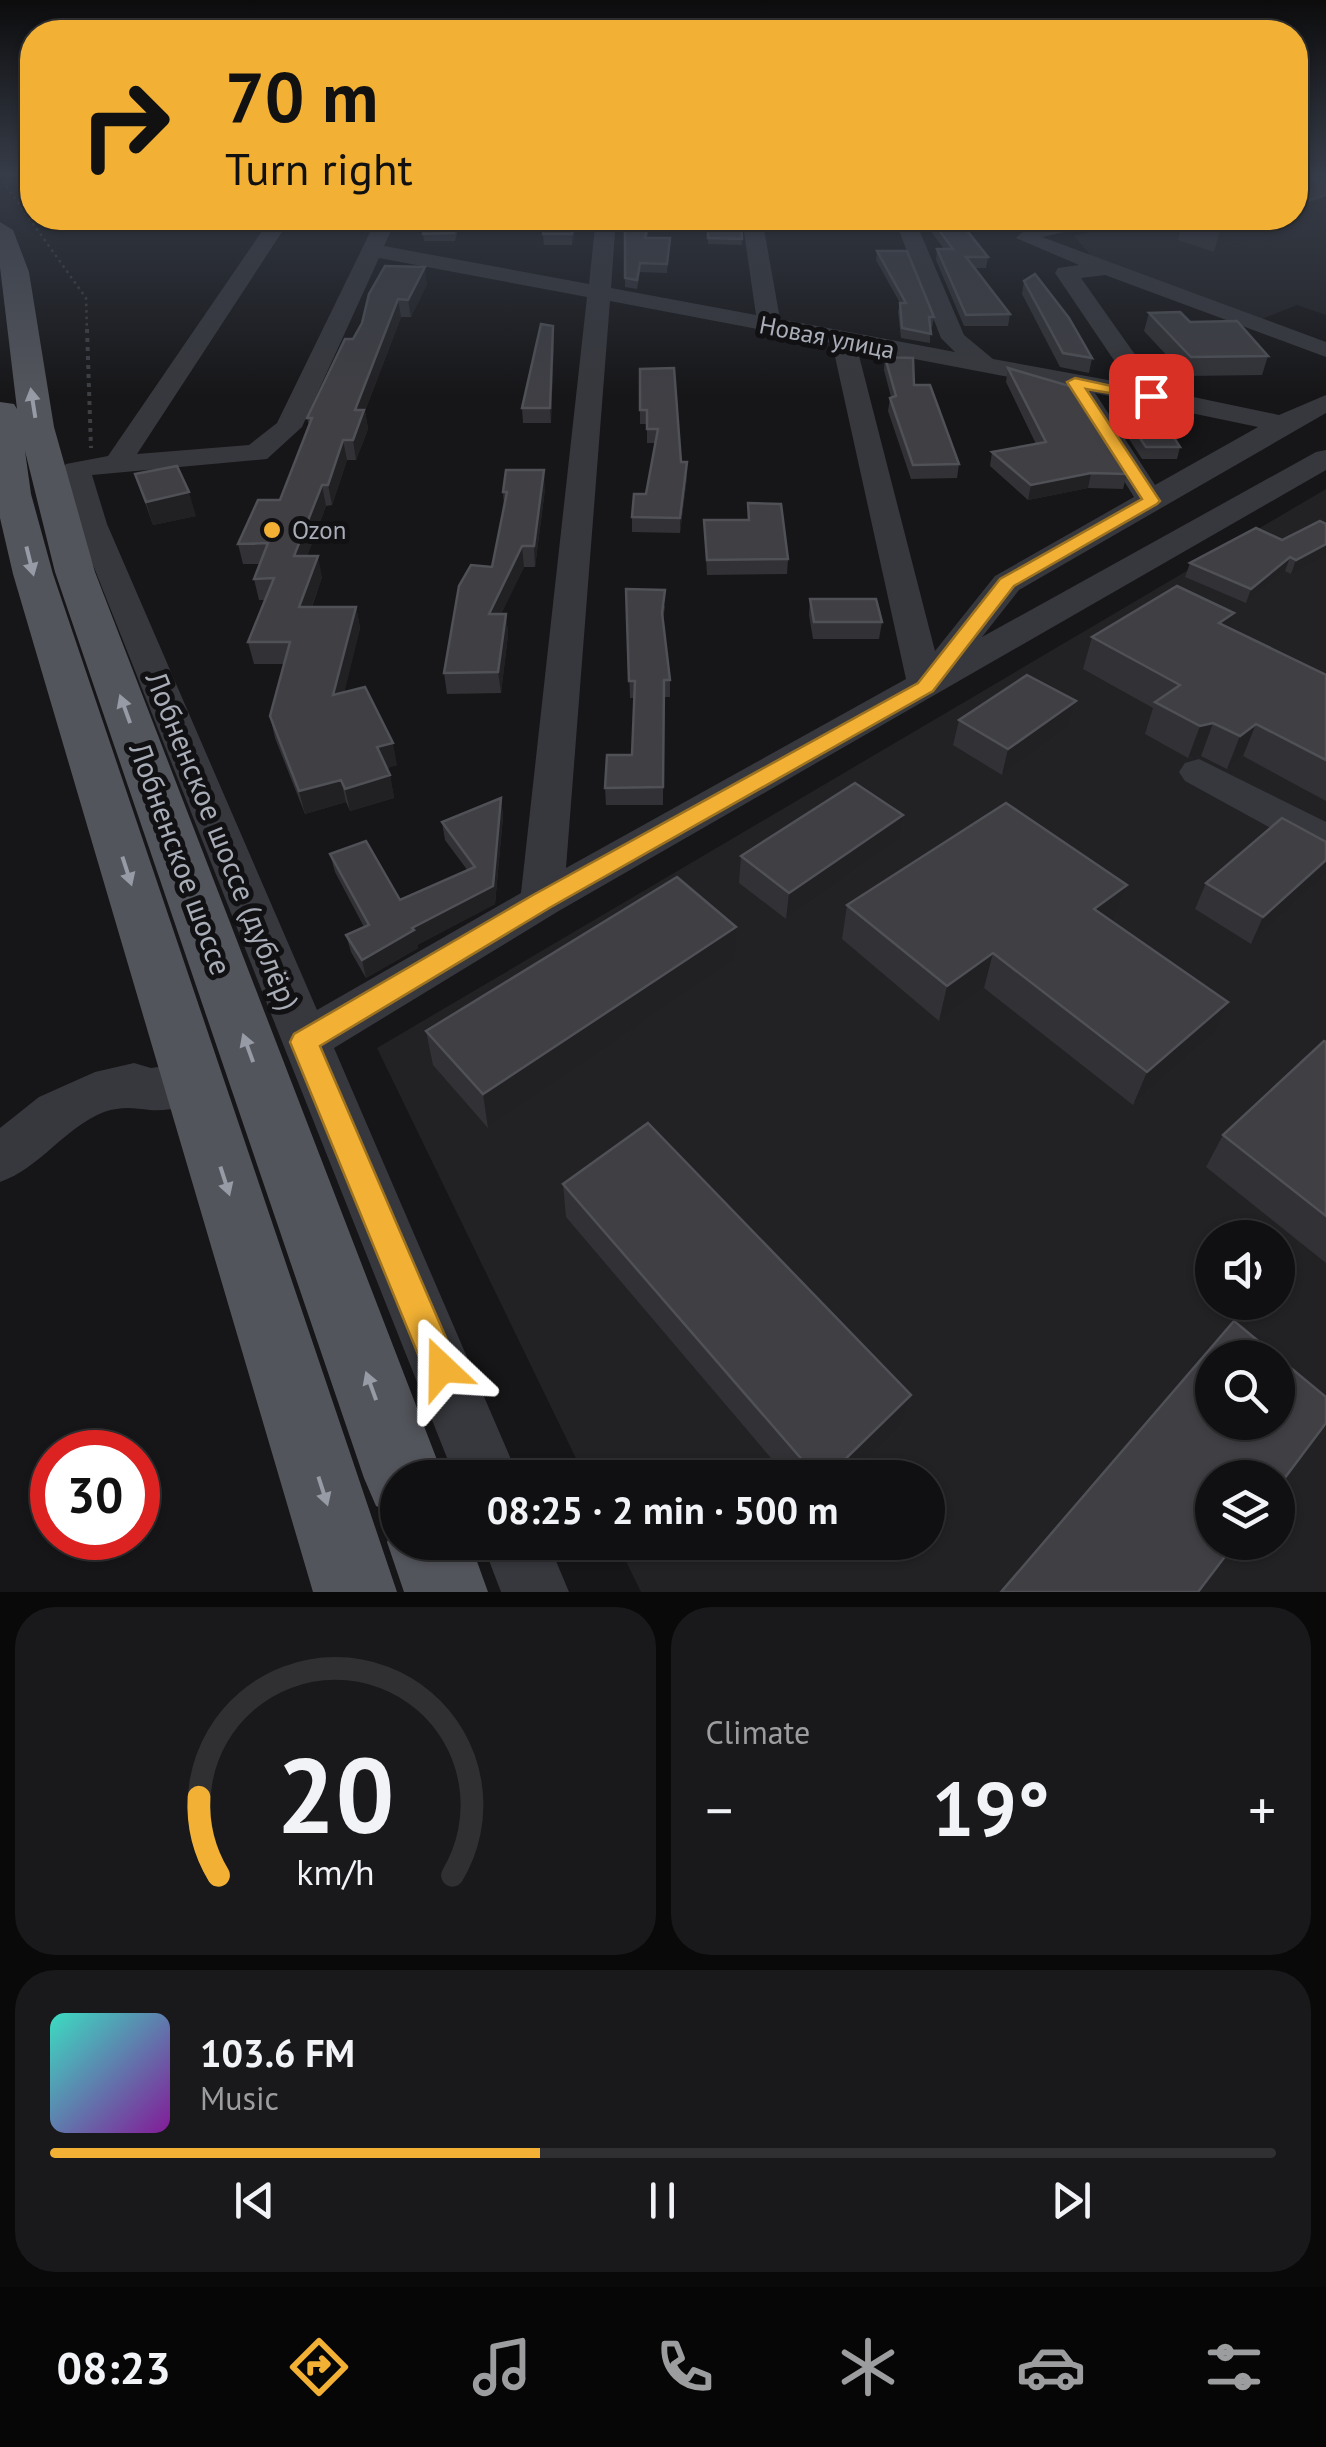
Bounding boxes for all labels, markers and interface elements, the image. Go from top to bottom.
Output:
text: 70 m [225,51,378,141]
icon: right [60,60,190,190]
text: Turn right [225,139,413,197]
street label: Новая улица [757,308,897,366]
pin [1109,354,1194,439]
icon: arrive [1124,369,1179,424]
one-way arrow [25,387,41,418]
place label: Ozon [292,514,346,546]
marker: Ozon [261,519,283,541]
one-way arrow [23,546,38,577]
street label: Лобненское шоссе (дублёр) [138,666,306,1016]
one-way arrow [117,694,132,724]
street label: Лобненское шоссе [121,738,239,980]
one-way arrow [120,856,135,887]
one-way arrow [240,1032,255,1062]
one-way arrow [218,1166,233,1196]
map controls [1195,1220,1295,1560]
button: sound [1195,1220,1295,1320]
position arrow [390,1316,494,1420]
button: search [1195,1340,1295,1440]
one-way arrow [363,1370,378,1400]
speed limit sign: 30 [30,1430,160,1560]
button: layers [1195,1460,1295,1560]
one-way arrow [316,1476,331,1506]
text: 08:25 · 2 min · 500 m [487,1485,838,1534]
text: Climate [706,1711,810,1753]
text: 20 [276,1727,394,1862]
text: 19° [932,1760,1050,1857]
text: − [706,1774,733,1845]
text: + [1248,1774,1276,1845]
text: km/h [296,1849,374,1895]
text: 103.6 FM [200,2028,355,2077]
text: Music [200,2077,279,2119]
icon: previous [227,2173,282,2228]
icon: pause [635,2173,690,2228]
icon: next [1044,2173,1099,2228]
icon: directions [284,2332,354,2402]
icon: music [467,2332,537,2402]
icon: phone [650,2332,720,2402]
icon: climate [833,2332,903,2402]
icon: car [1016,2332,1086,2402]
icon: filters [1199,2332,1269,2402]
text: 08:23 [57,2338,171,2396]

